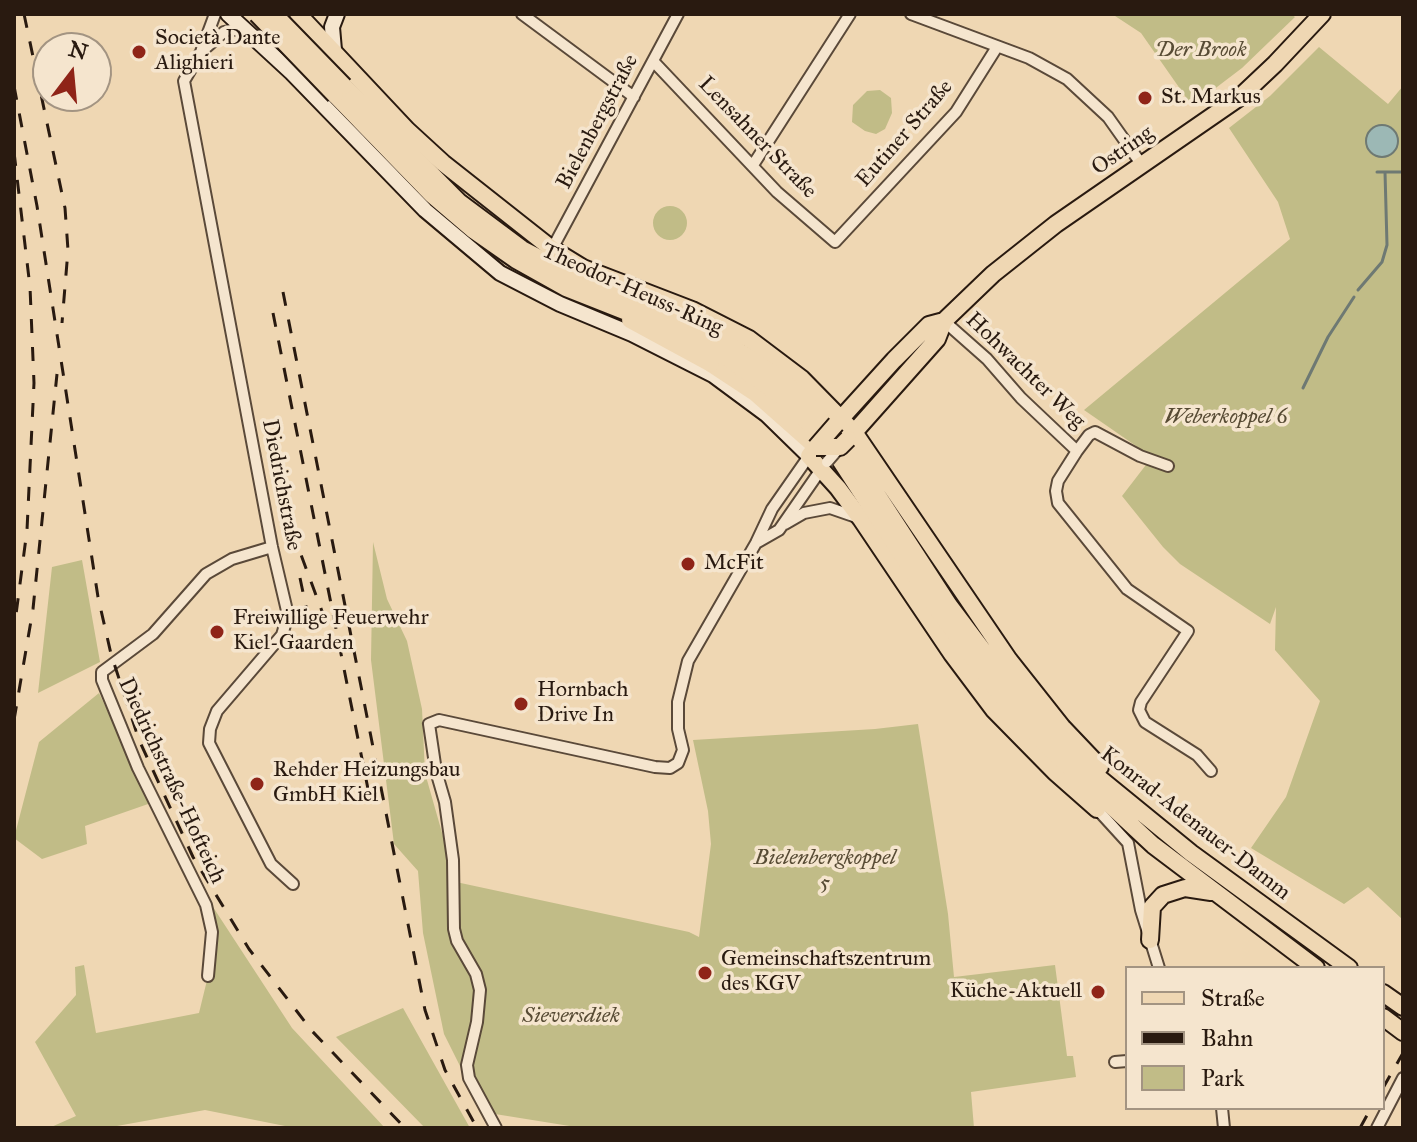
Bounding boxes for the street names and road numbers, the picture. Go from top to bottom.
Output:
street label: Bielenbergstraße [551,50,645,194]
street label: Lensahner Straße [692,71,822,205]
street label: Eutiner Straße [851,75,959,193]
street label: Ostring [1087,120,1159,182]
street label: Theodor-Heuss-Ring [537,238,727,342]
street label: Hohwachter Weg [960,307,1090,435]
street label: Diedrichstraße [255,417,307,553]
street label: Diedrichstraße-Hofteich [112,674,230,888]
street label: Konrad-Adenauer-Damm [1095,742,1295,906]

